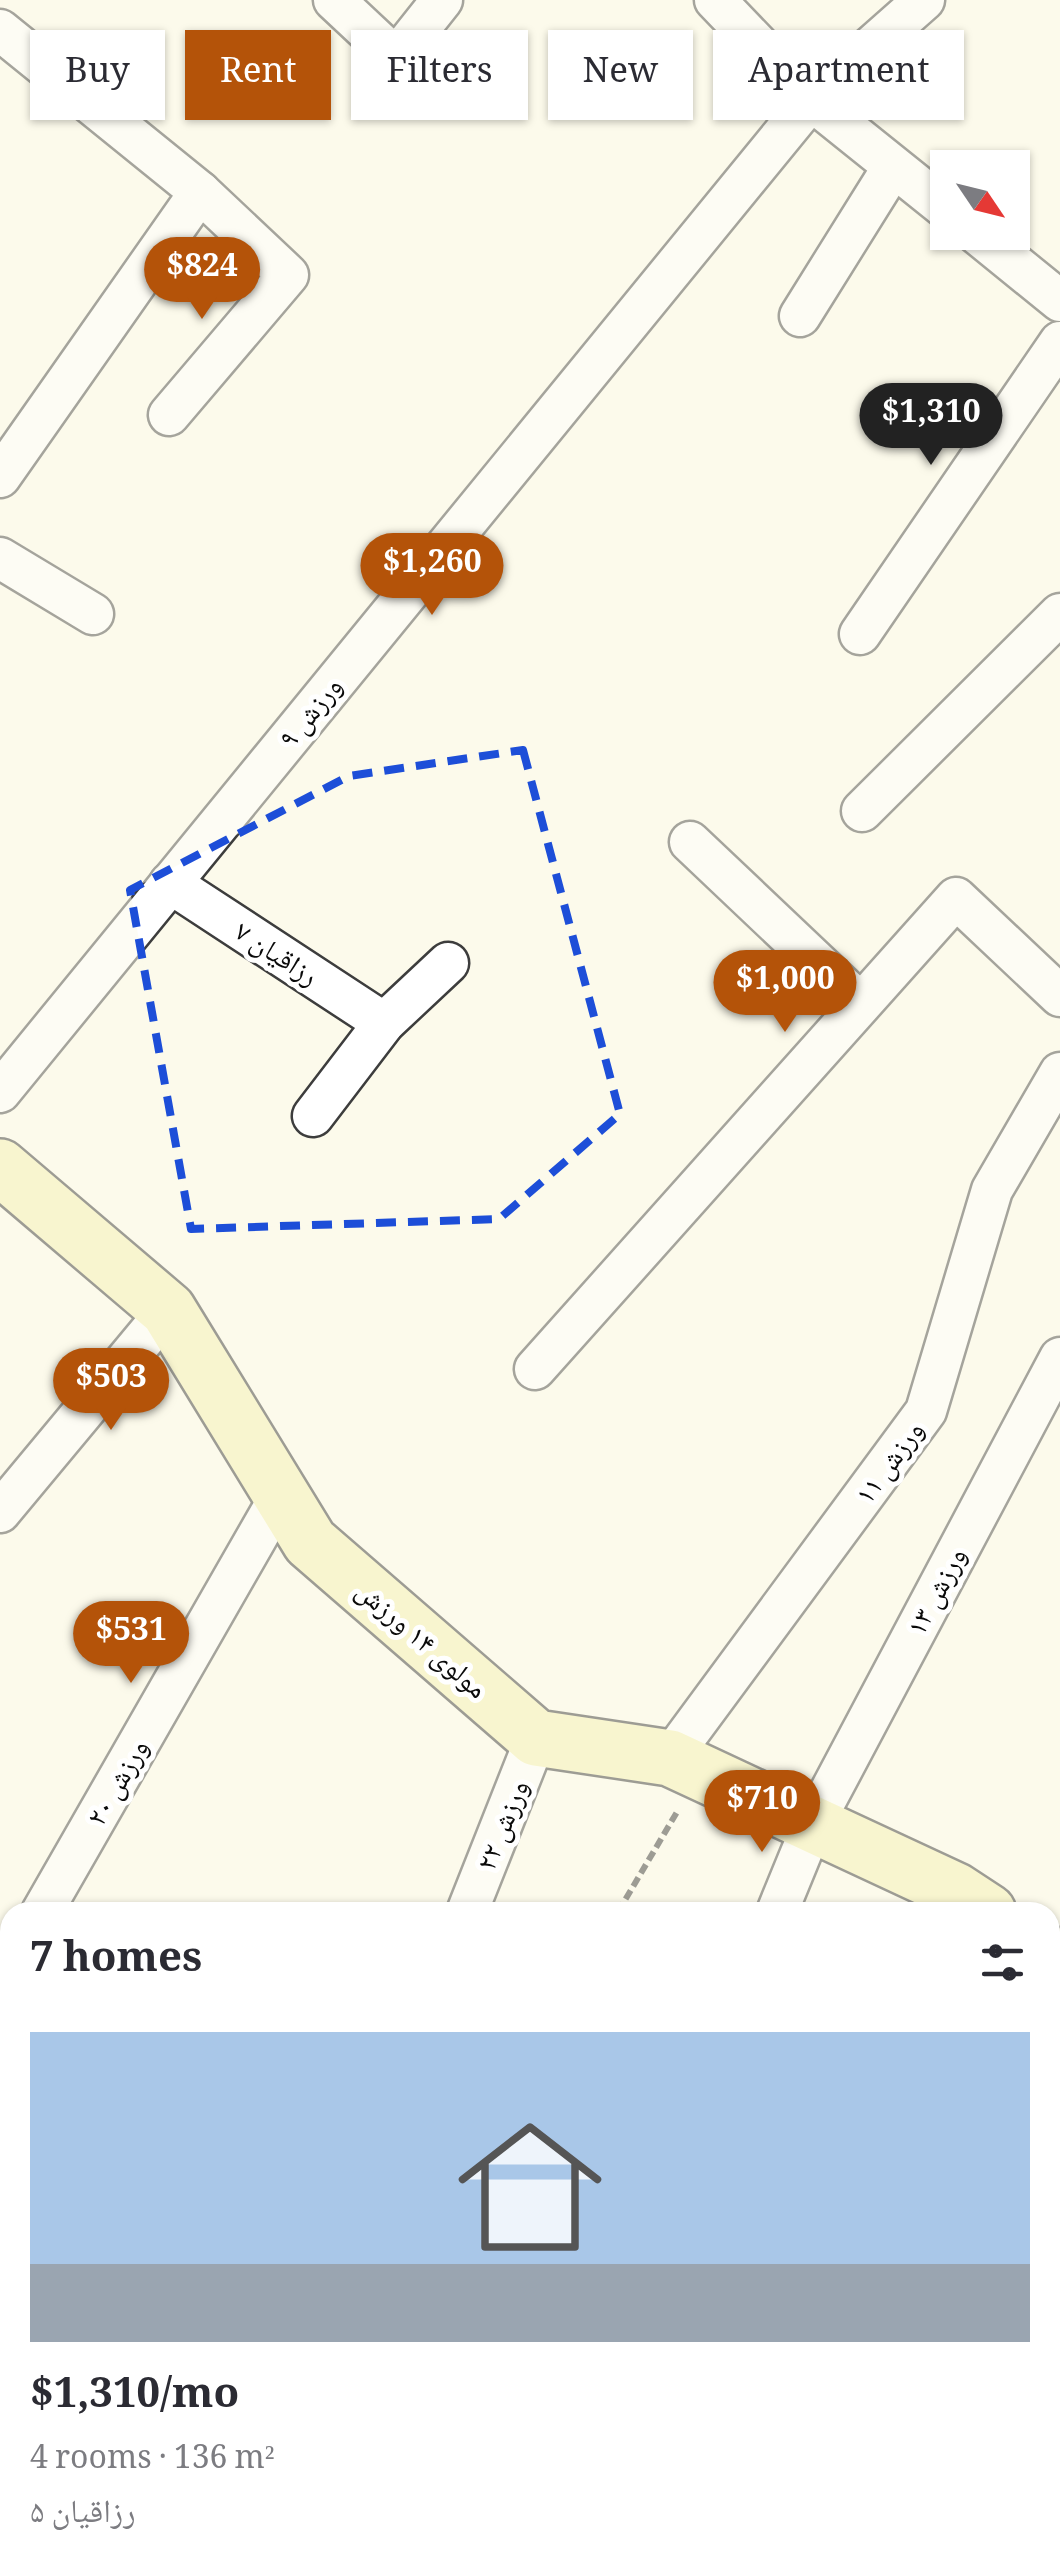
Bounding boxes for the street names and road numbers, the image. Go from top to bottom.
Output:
street label: ورزش ۹ [269,668,358,761]
street label: رزاقیان ۷ [223,911,327,1002]
street label: ورزش ۱۱ [845,1412,939,1517]
street label: ورزش ۱۳ [896,1540,983,1646]
street label: مولوی ۱۴ ورزش [342,1570,497,1714]
street label: ورزش ۲۰ [76,1731,165,1837]
street label: ورزش ۲۲ [466,1774,546,1879]

